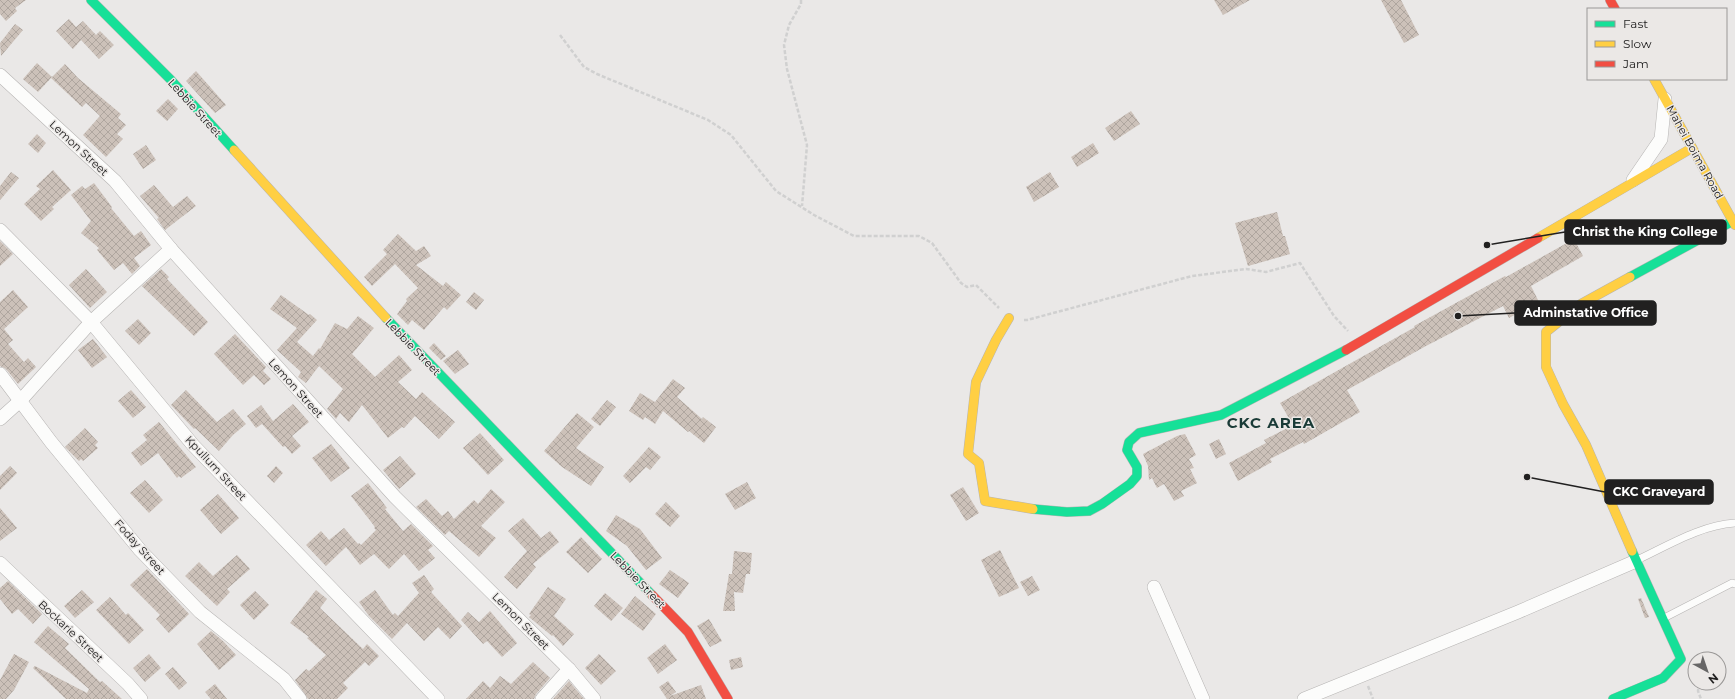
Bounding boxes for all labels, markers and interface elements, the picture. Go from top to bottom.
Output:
legend [1587,8,1727,80]
text: Fast [1623,16,1648,31]
text: Slow [1623,36,1652,51]
text: Jam [1622,56,1649,71]
street label: Lebbie Street [165,76,225,140]
street label: Mahei Boima Road [1663,103,1727,201]
street label: Lemon Street [47,117,112,179]
callout: Christ the King College [1565,220,1726,244]
text: Christ the King College [1573,224,1718,239]
callout: Adminstative Office [1515,301,1656,325]
text: Adminstative Office [1522,305,1649,320]
street label: Lebbie Street [382,316,444,379]
street label: Lemon Street [266,355,327,421]
district label: CKC AREA [1227,413,1315,432]
street label: Kpullum Street [182,433,250,504]
callout: CKC Graveyard [1605,480,1713,504]
text: CKC Graveyard [1613,484,1705,499]
street label: Foday Street [112,516,169,578]
street label: Lebbie Street [607,549,669,612]
street label: Lemon Street [489,589,553,653]
street label: Bockarie Street [35,597,107,665]
north arrow [1687,651,1727,691]
text: N [1706,670,1721,687]

